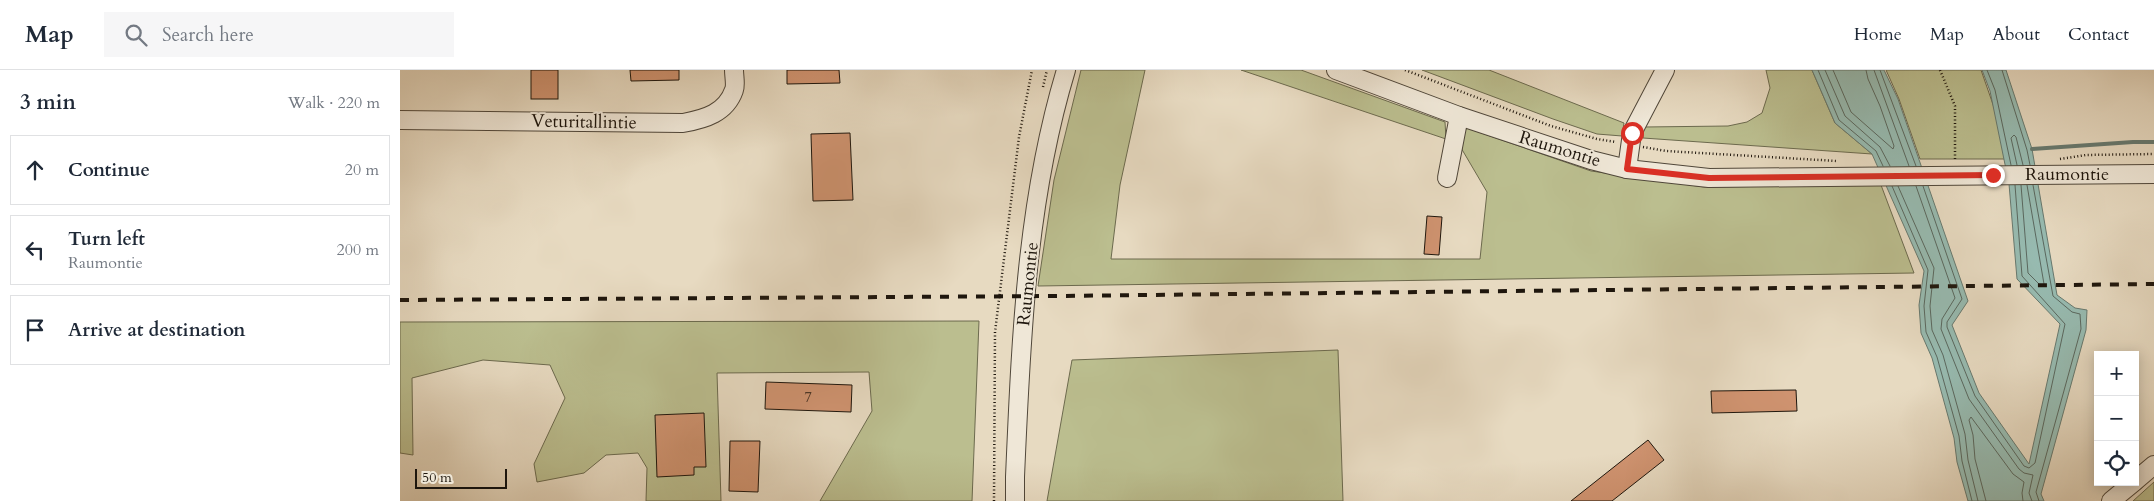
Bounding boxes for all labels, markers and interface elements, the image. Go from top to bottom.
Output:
search box [104,12,454,57]
text: Map [25,18,74,51]
icon: search [122,21,150,49]
text: Search here [162,22,254,48]
text: Home [1854,22,1902,47]
text: Map [1930,22,1964,47]
text: About [1992,22,2040,47]
text: Contact [2068,22,2129,47]
text: 3 min [20,88,76,117]
text: Walk · 220 m [288,92,380,114]
street label: Veturitallintie [531,109,637,135]
route start [1621,122,1644,145]
street label: Raumontie [1516,125,1604,173]
icon: ahead [21,156,49,184]
text: Continue [68,157,150,183]
text: 20 m [345,159,379,181]
street label: Raumontie [2025,162,2109,187]
route end [1982,164,2005,187]
text: Turn left [68,226,145,252]
icon: left [21,236,49,264]
text: 200 m [337,239,379,261]
street label: Raumontie [1011,241,1045,327]
text: Raumontie [68,252,143,274]
icon: arrive [21,316,49,344]
text: Arrive at destination [68,317,245,343]
map controls [2094,351,2139,486]
button: + [2094,351,2139,396]
house number: 7 [804,387,812,407]
button: − [2094,396,2139,441]
button: locate [2094,441,2139,486]
scale bar [415,466,508,489]
text: 50 m [422,468,452,487]

